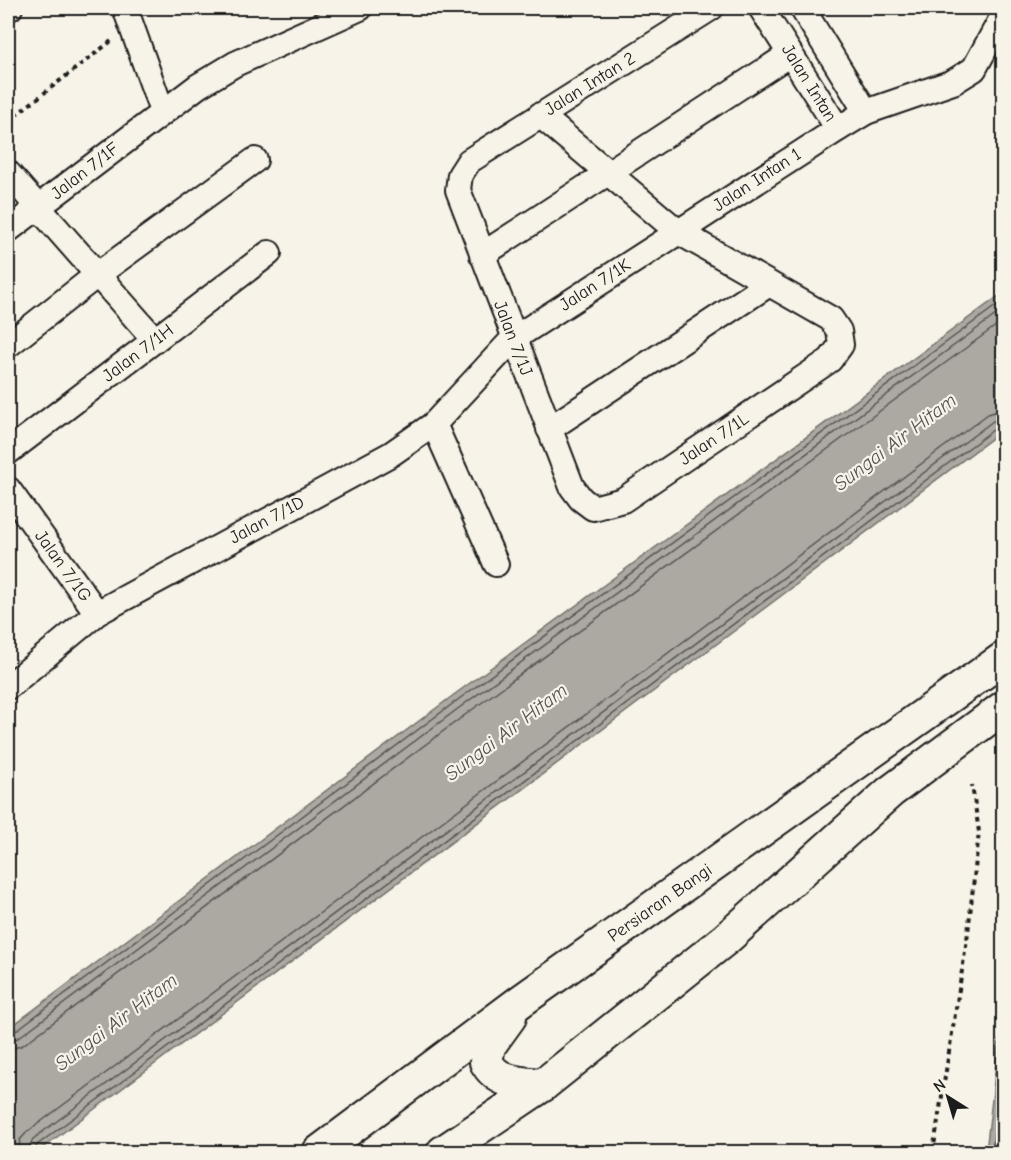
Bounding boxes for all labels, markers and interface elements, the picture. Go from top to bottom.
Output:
street label: Jalan Intan [777,40,841,126]
street label: Jalan Intan 2 [541,48,639,120]
street label: Jalan 7/1F [47,138,124,204]
street label: Jalan Intan 1 [709,144,805,216]
street label: Jalan 7/1K [556,254,634,316]
street label: Jalan 7/1J [489,298,537,378]
street label: Jalan 7/1H [98,320,178,386]
water label: Sungai Air Hitam [829,389,961,495]
street label: Jalan 7/1L [675,408,753,470]
street label: Jalan 7/1D [226,492,308,548]
street label: Jalan 7/1G [30,526,96,606]
water label: Sungai Air Hitam [440,679,572,785]
street label: Persiaran Bangi [604,859,716,947]
water label: Sungai Air Hitam [50,969,182,1075]
north arrow [918,1067,978,1127]
text: N [930,1075,949,1096]

